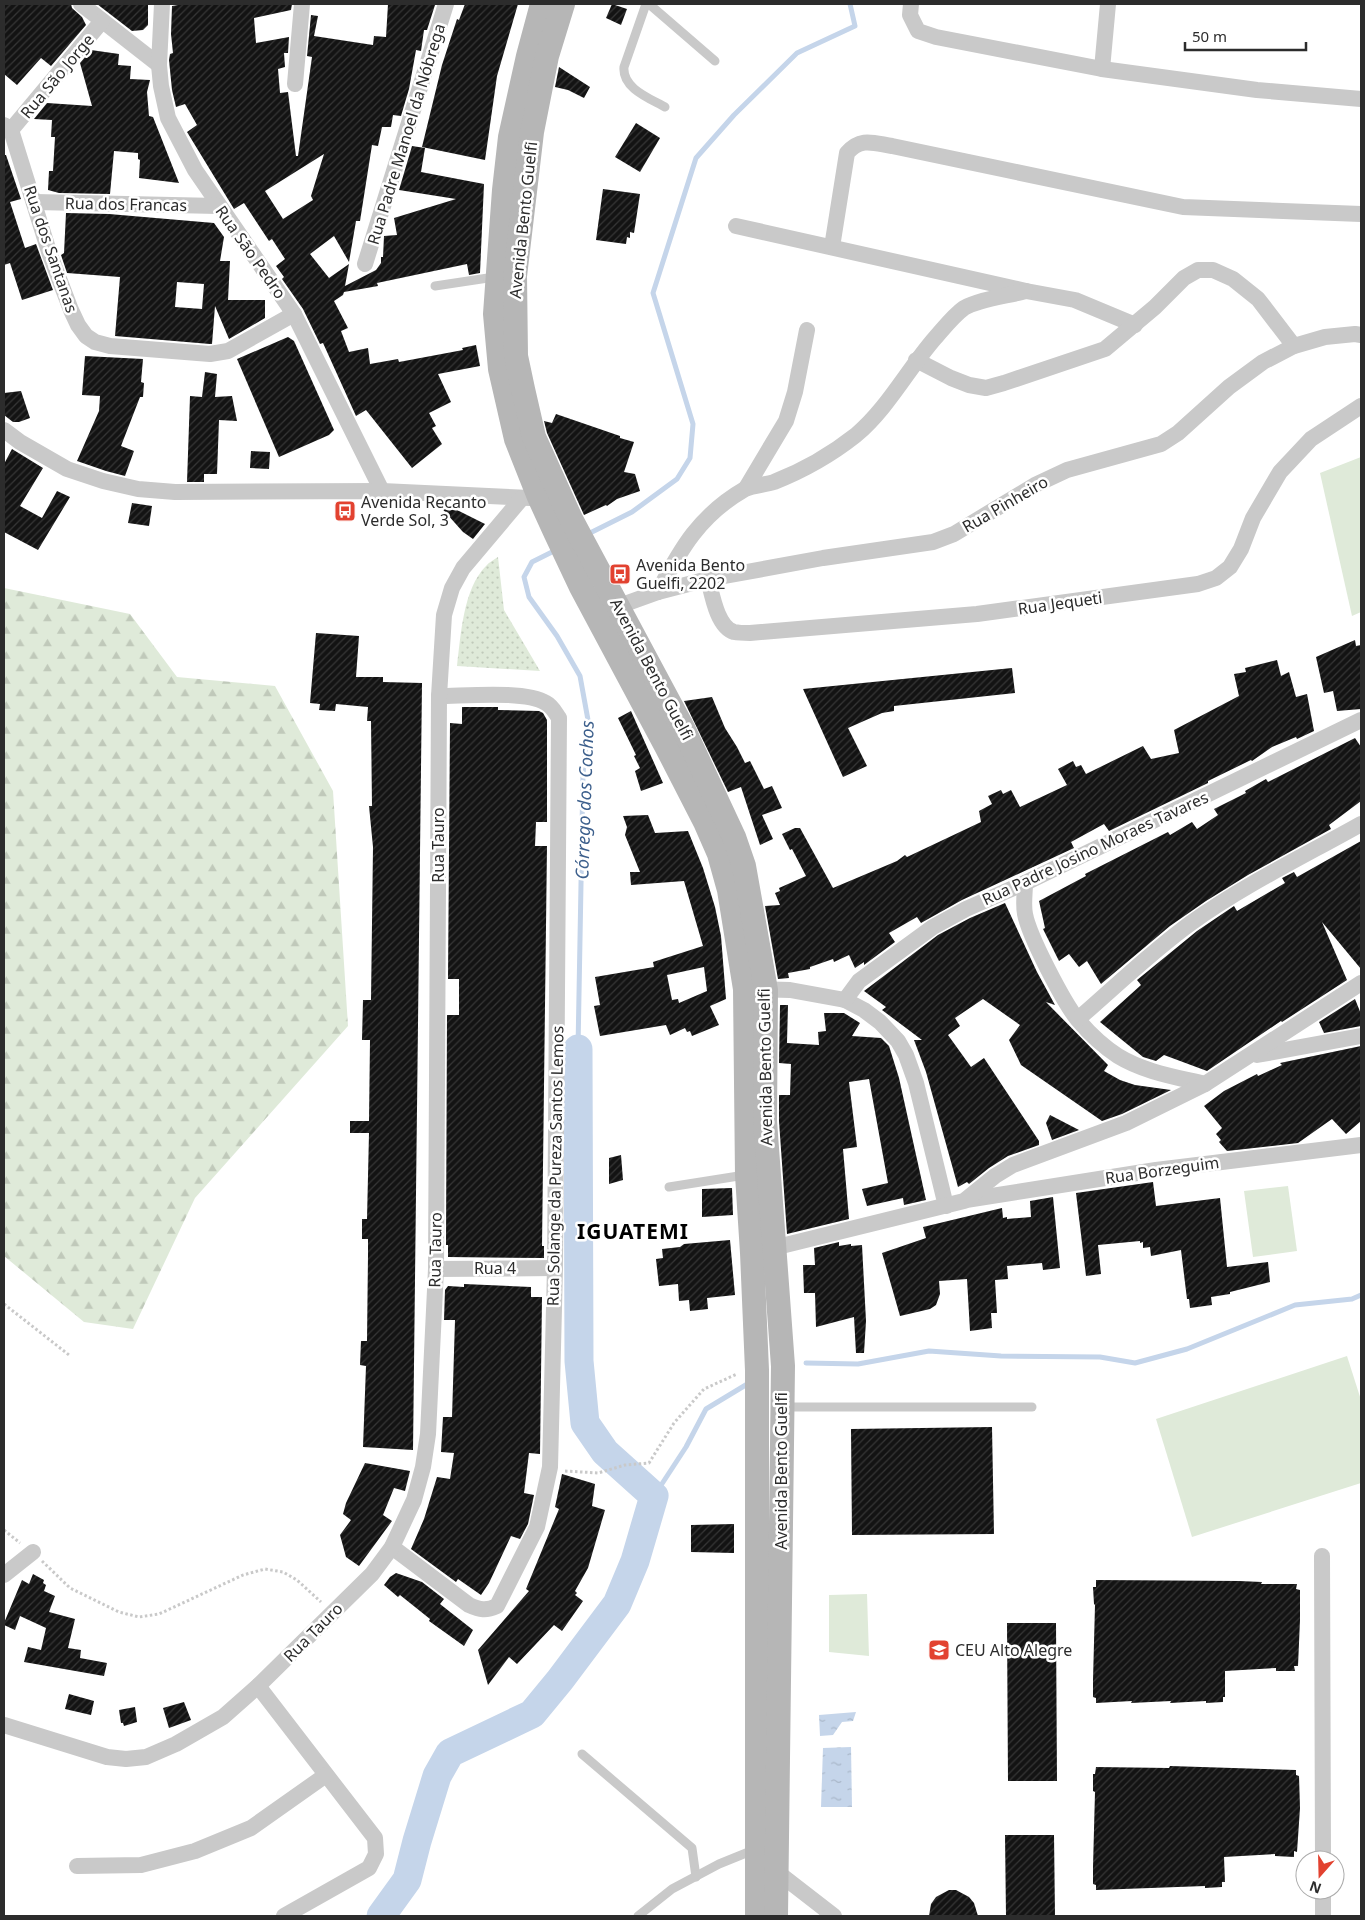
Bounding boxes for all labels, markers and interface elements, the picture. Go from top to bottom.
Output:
scale bar [1185,20,1306,52]
street label: Rua Padre Manoel da Nóbrega [362,21,450,247]
text: 50 m [1192,26,1227,46]
street label: Rua São Jorge [15,29,99,123]
street label: Avenida Bento Guelfi [504,140,542,300]
street label: Rua dos Santanas [19,182,83,316]
street label: Rua dos Francas [65,192,187,216]
street label: Rua São Pedro [211,201,291,303]
street label: Rua Pinheiro [958,471,1052,537]
place label: Avenida Recanto Verde Sol, 3 [361,491,486,531]
bus stop icon: Avenida Recanto Verde Sol, 3 [333,499,357,523]
place label: Avenida Bento Guelfi, 2202 [636,554,745,594]
bus stop icon: Avenida Bento Guelfi, 2202 [608,562,632,586]
street label: Rua Jequeti [1016,586,1104,620]
street label: Avenida Bento Guelfi [605,594,699,744]
water label: Córrego dos Cochos [569,720,599,880]
street label: Rua Padre Josino Moraes Tavares [978,786,1212,910]
street label: Rua Tauro [427,807,449,883]
street label: Avenida Bento Guelfi [753,988,777,1146]
street label: Rua Solange da Pureza Santos Lemos [542,1026,568,1306]
street label: Rua Borzeguim [1104,1151,1220,1189]
street label: Rua Tauro [423,1212,447,1288]
district label: IGUATEMI [577,1217,689,1245]
street label: Rua 4 [474,1257,516,1279]
street label: Avenida Bento Guelfi [770,1392,792,1550]
street label: Rua Tauro [279,1598,347,1666]
school or university icon: CEU Alto Alegre [927,1638,951,1662]
place label: CEU Alto Alegre [955,1639,1072,1661]
north arrow [1295,1850,1345,1900]
text: N [1307,1877,1324,1899]

